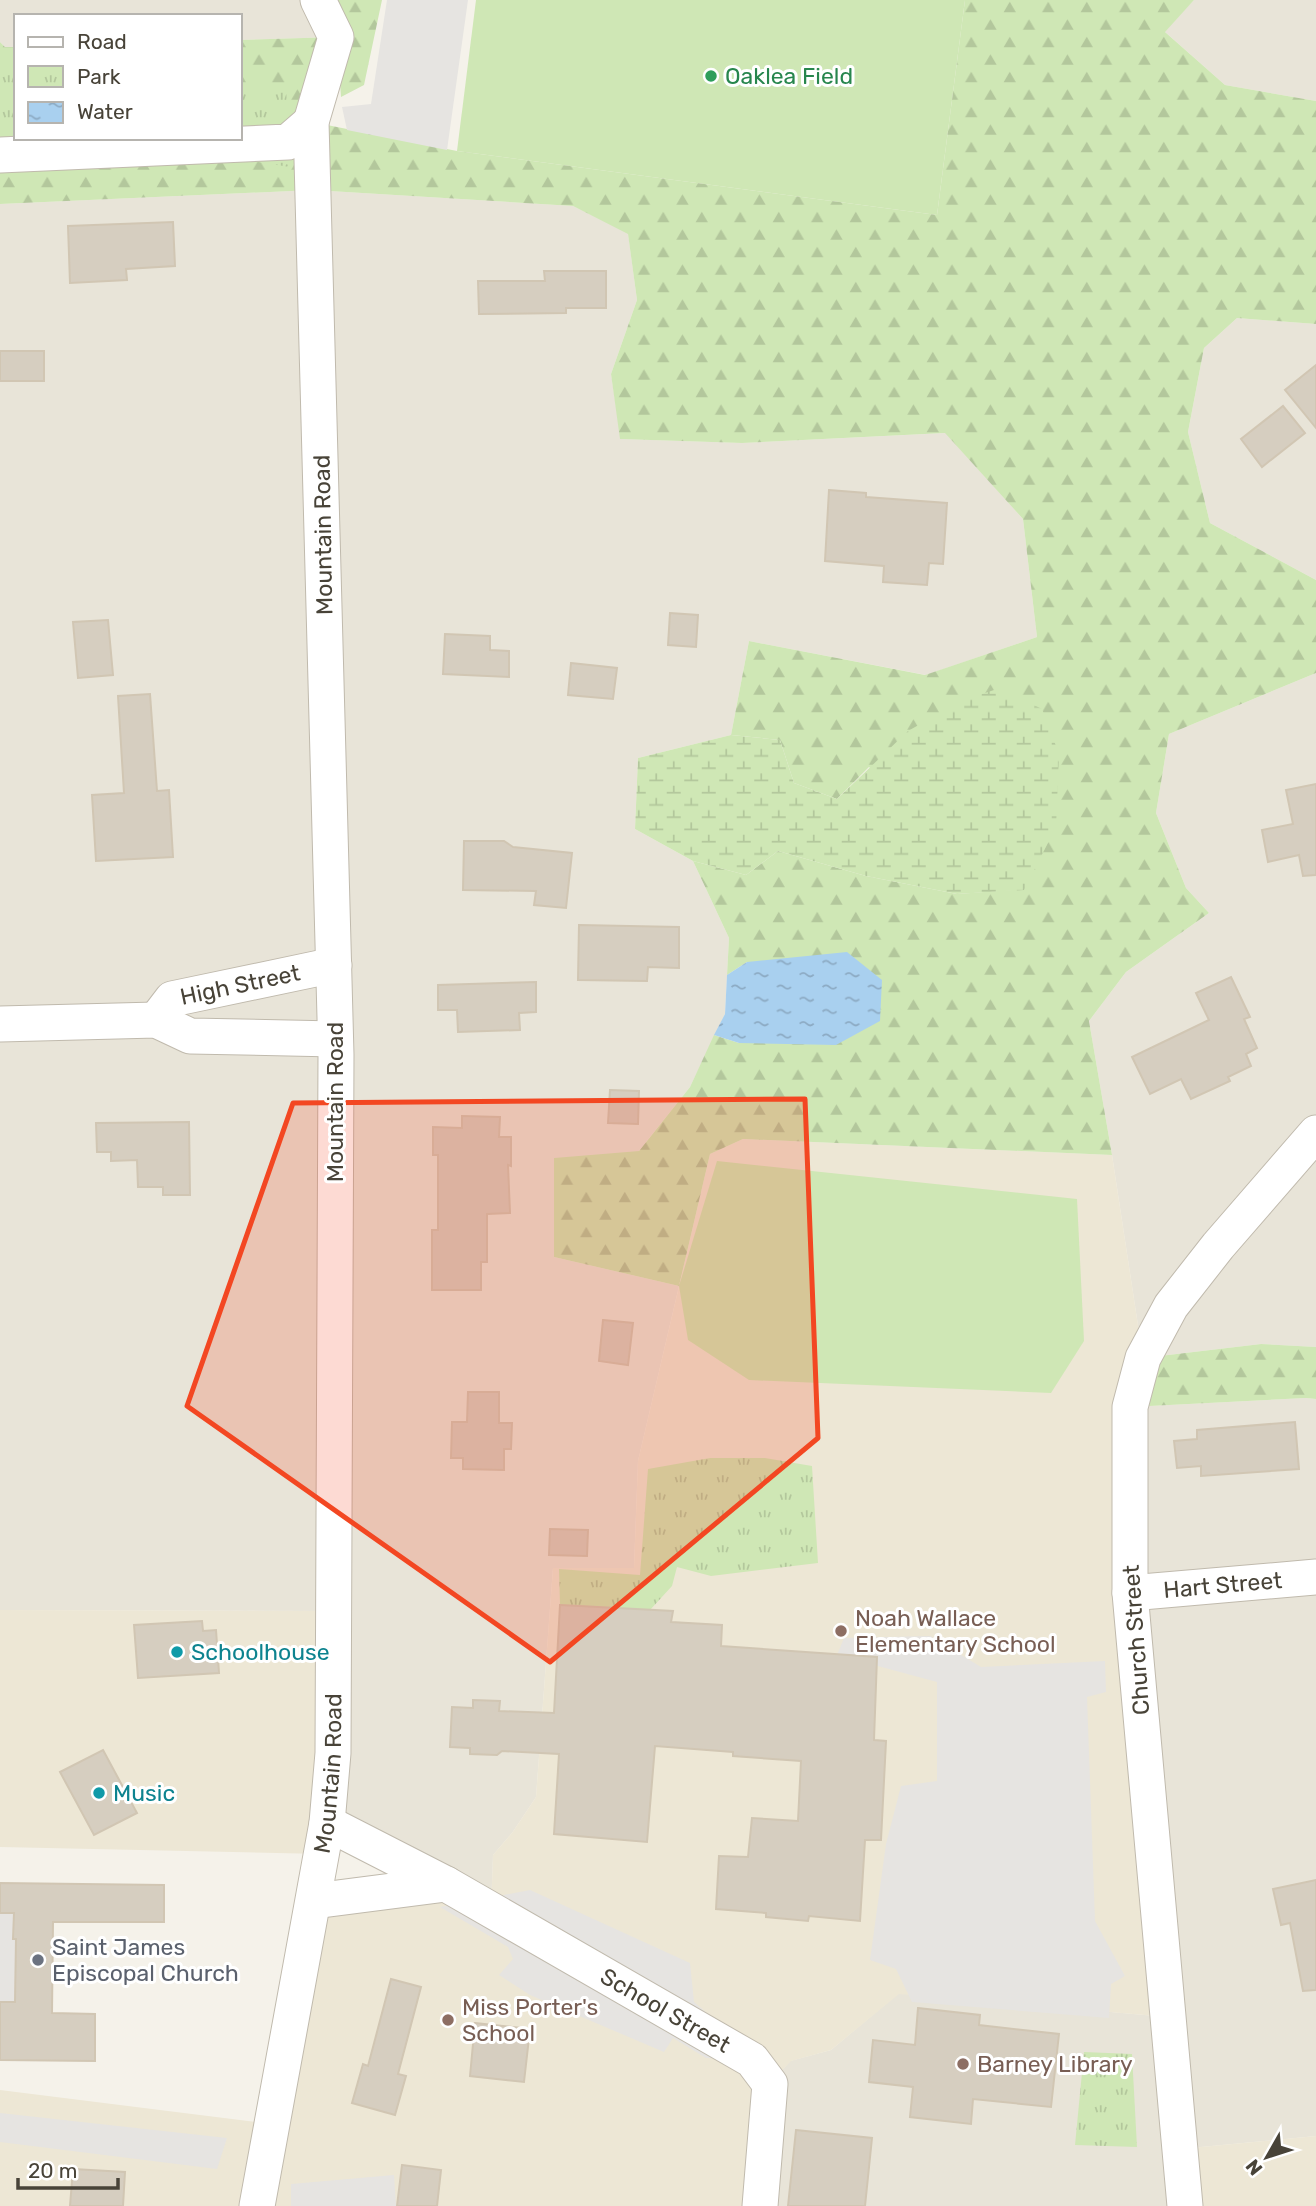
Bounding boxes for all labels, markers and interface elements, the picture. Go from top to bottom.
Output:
legend [14,14,242,140]
text: Road [77,29,127,54]
place label: Oaklea Field [725,62,853,90]
text: Park [77,64,121,89]
marker: Oaklea Field [703,68,719,84]
text: Water [77,99,133,124]
street label: Mountain Road [308,455,338,615]
street label: High Street [178,958,303,1011]
street label: Mountain Road [321,1022,349,1182]
street label: Church Street [1117,1564,1155,1716]
street label: Hart Street [1162,1566,1283,1604]
place label: Noah Wallace Elementary School [855,1604,1056,1658]
marker: Noah Wallace Elementary School [833,1623,849,1639]
place label: Schoolhouse [191,1638,330,1666]
marker: Schoolhouse [169,1644,185,1660]
street label: Mountain Road [308,1693,347,1856]
place label: Music [113,1779,175,1807]
marker: Music [91,1785,107,1801]
place label: Saint James Episcopal Church [52,1933,239,1987]
marker: Saint James Episcopal Church [30,1952,46,1968]
street label: School Street [596,1962,735,2059]
place label: Miss Porter's School [462,1993,598,2047]
marker: Miss Porter's School [440,2012,456,2028]
place label: Barney Library [977,2050,1133,2078]
marker: Barney Library [955,2056,971,2072]
north arrow [1232,2122,1302,2192]
scale bar [18,2146,117,2190]
text: N [1241,2155,1267,2180]
text: 20 m [28,2158,77,2183]

